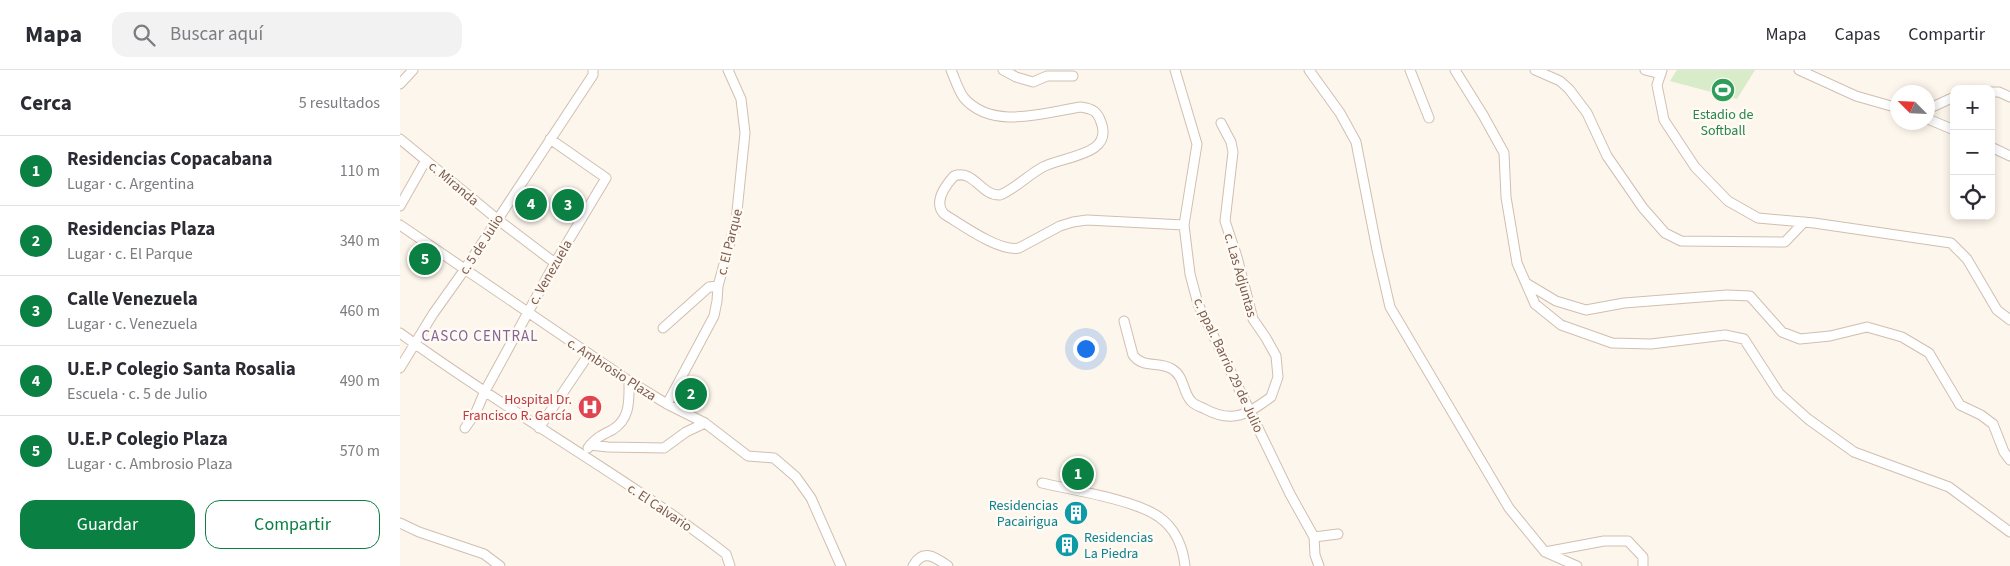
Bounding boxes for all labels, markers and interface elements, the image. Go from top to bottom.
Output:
search box [112,12,462,57]
text: Mapa [25,17,82,52]
icon: search [130,21,158,49]
text: Buscar aquí [170,21,263,48]
text: Mapa [1766,22,1807,47]
text: Capas [1835,22,1880,47]
text: Compartir [1908,22,1985,47]
sports icon: Estadio de Softball [1710,77,1736,103]
north arrow [1890,85,1935,130]
map controls [1950,85,1995,220]
button: + [1950,85,1995,130]
text: Cerca [20,88,72,118]
text: 5 resultados [299,92,380,114]
place label: Estadio de Softball [1693,105,1753,141]
button: − [1950,130,1995,175]
text: Residencias Copacabana [67,146,273,173]
street label: c. Miranda [424,157,483,211]
text: 1 [32,160,40,182]
text: 110 m [340,160,380,182]
text: Lugar · c. Argentina [67,173,194,195]
button: locate [1950,175,1995,220]
pin: 4 [515,185,547,223]
pin: 3 [552,186,584,224]
street label: c. El Parque [712,207,748,278]
street label: c. 5 de Julio [455,210,509,279]
text: Residencias Plaza [67,216,215,243]
text: 2 [32,230,40,252]
text: 340 m [340,230,380,252]
street label: c. Las Adjuntas [1218,231,1262,320]
street label: c. Venezuela [524,236,578,309]
pin: 5 [409,240,441,278]
text: Lugar · c. El Parque [67,243,193,265]
text: Calle Venezuela [67,286,198,313]
street label: c. ppal. Barrio 29 de Julio [1188,295,1268,436]
text: 3 [32,300,40,322]
text: 460 m [340,300,380,322]
text: Lugar · c. Venezuela [67,313,198,335]
district label: CASCO CENTRAL [422,326,538,347]
street label: c. Ambrosio Plaza [563,333,660,406]
your location [1073,336,1099,362]
text: U.E.P Colegio Santa Rosalia [67,356,296,383]
text: 4 [32,370,40,392]
text: 490 m [340,370,380,392]
pin: 2 [675,375,707,413]
text: Escuela · c. 5 de Julio [67,383,207,405]
place label: Hospital Dr. Francisco R. García [462,390,572,426]
hospital icon: Hospital Dr. Francisco R. García [577,394,603,420]
text: U.E.P Colegio Plaza [67,426,228,453]
text: 5 [32,440,40,462]
text: 570 m [340,440,380,462]
text: Lugar · c. Ambrosio Plaza [67,453,233,475]
pin: 1 [1062,455,1094,493]
street label: c. El Calvario [623,479,696,537]
place label: Residencias Pacairigua [989,496,1058,532]
button: Guardar [20,500,195,549]
button: Compartir [205,500,380,549]
building icon: Residencias Pacairigua [1063,500,1089,526]
place label: Residencias La Piedra [1084,528,1153,564]
building icon: Residencias La Piedra [1054,532,1080,558]

